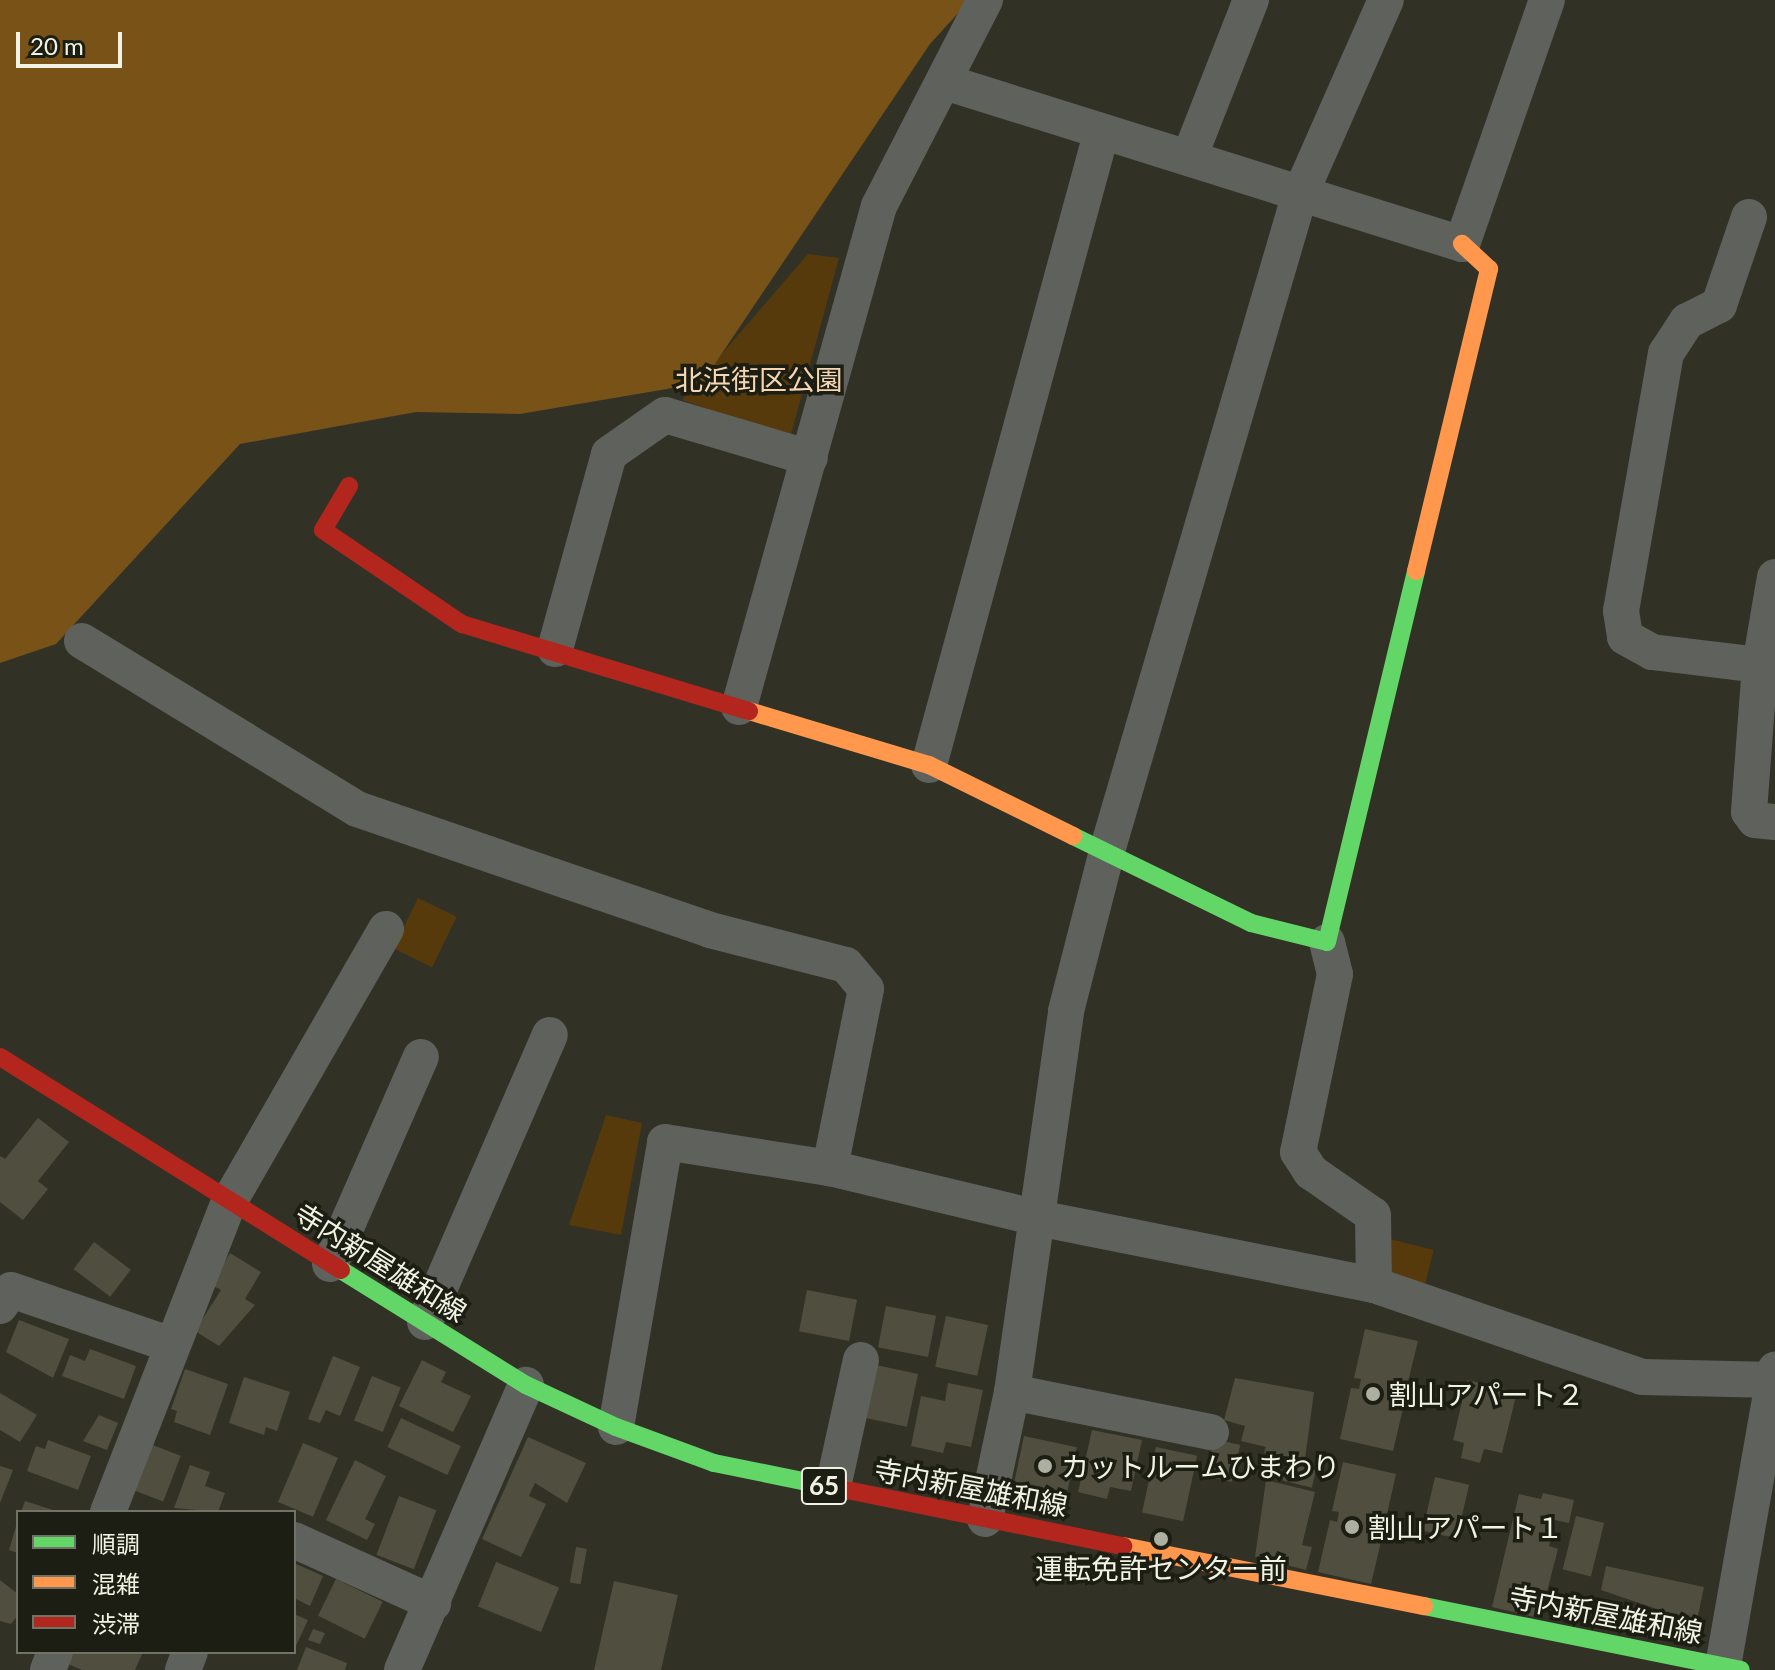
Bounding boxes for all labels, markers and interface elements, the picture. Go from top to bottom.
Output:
scale bar [20,16,126,66]
text: 20 m [30,31,84,60]
park label: 北浜街区公園 [675,362,843,396]
street label: 寺内新屋雄和線 [289,1196,473,1328]
place label: 割山アパート２ [1389,1377,1585,1411]
marker: 割山アパート２ [1364,1385,1382,1403]
place label: カットルームひまわり [1061,1449,1341,1483]
street label: 寺内新屋雄和線 [872,1452,1070,1522]
marker: カットルームひまわり [1036,1457,1054,1475]
road number: 65 [800,1464,848,1508]
legend [16,1510,296,1654]
place label: 割山アパート１ [1368,1510,1564,1544]
marker: 割山アパート１ [1343,1518,1361,1536]
text: 順調 [92,1529,140,1558]
marker: 運転免許センター前 [1152,1530,1170,1548]
place label: 運転免許センター前 [1035,1551,1287,1585]
text: 混雑 [92,1569,140,1598]
street label: 寺内新屋雄和線 [1507,1579,1705,1649]
text: 渋滞 [92,1609,140,1638]

